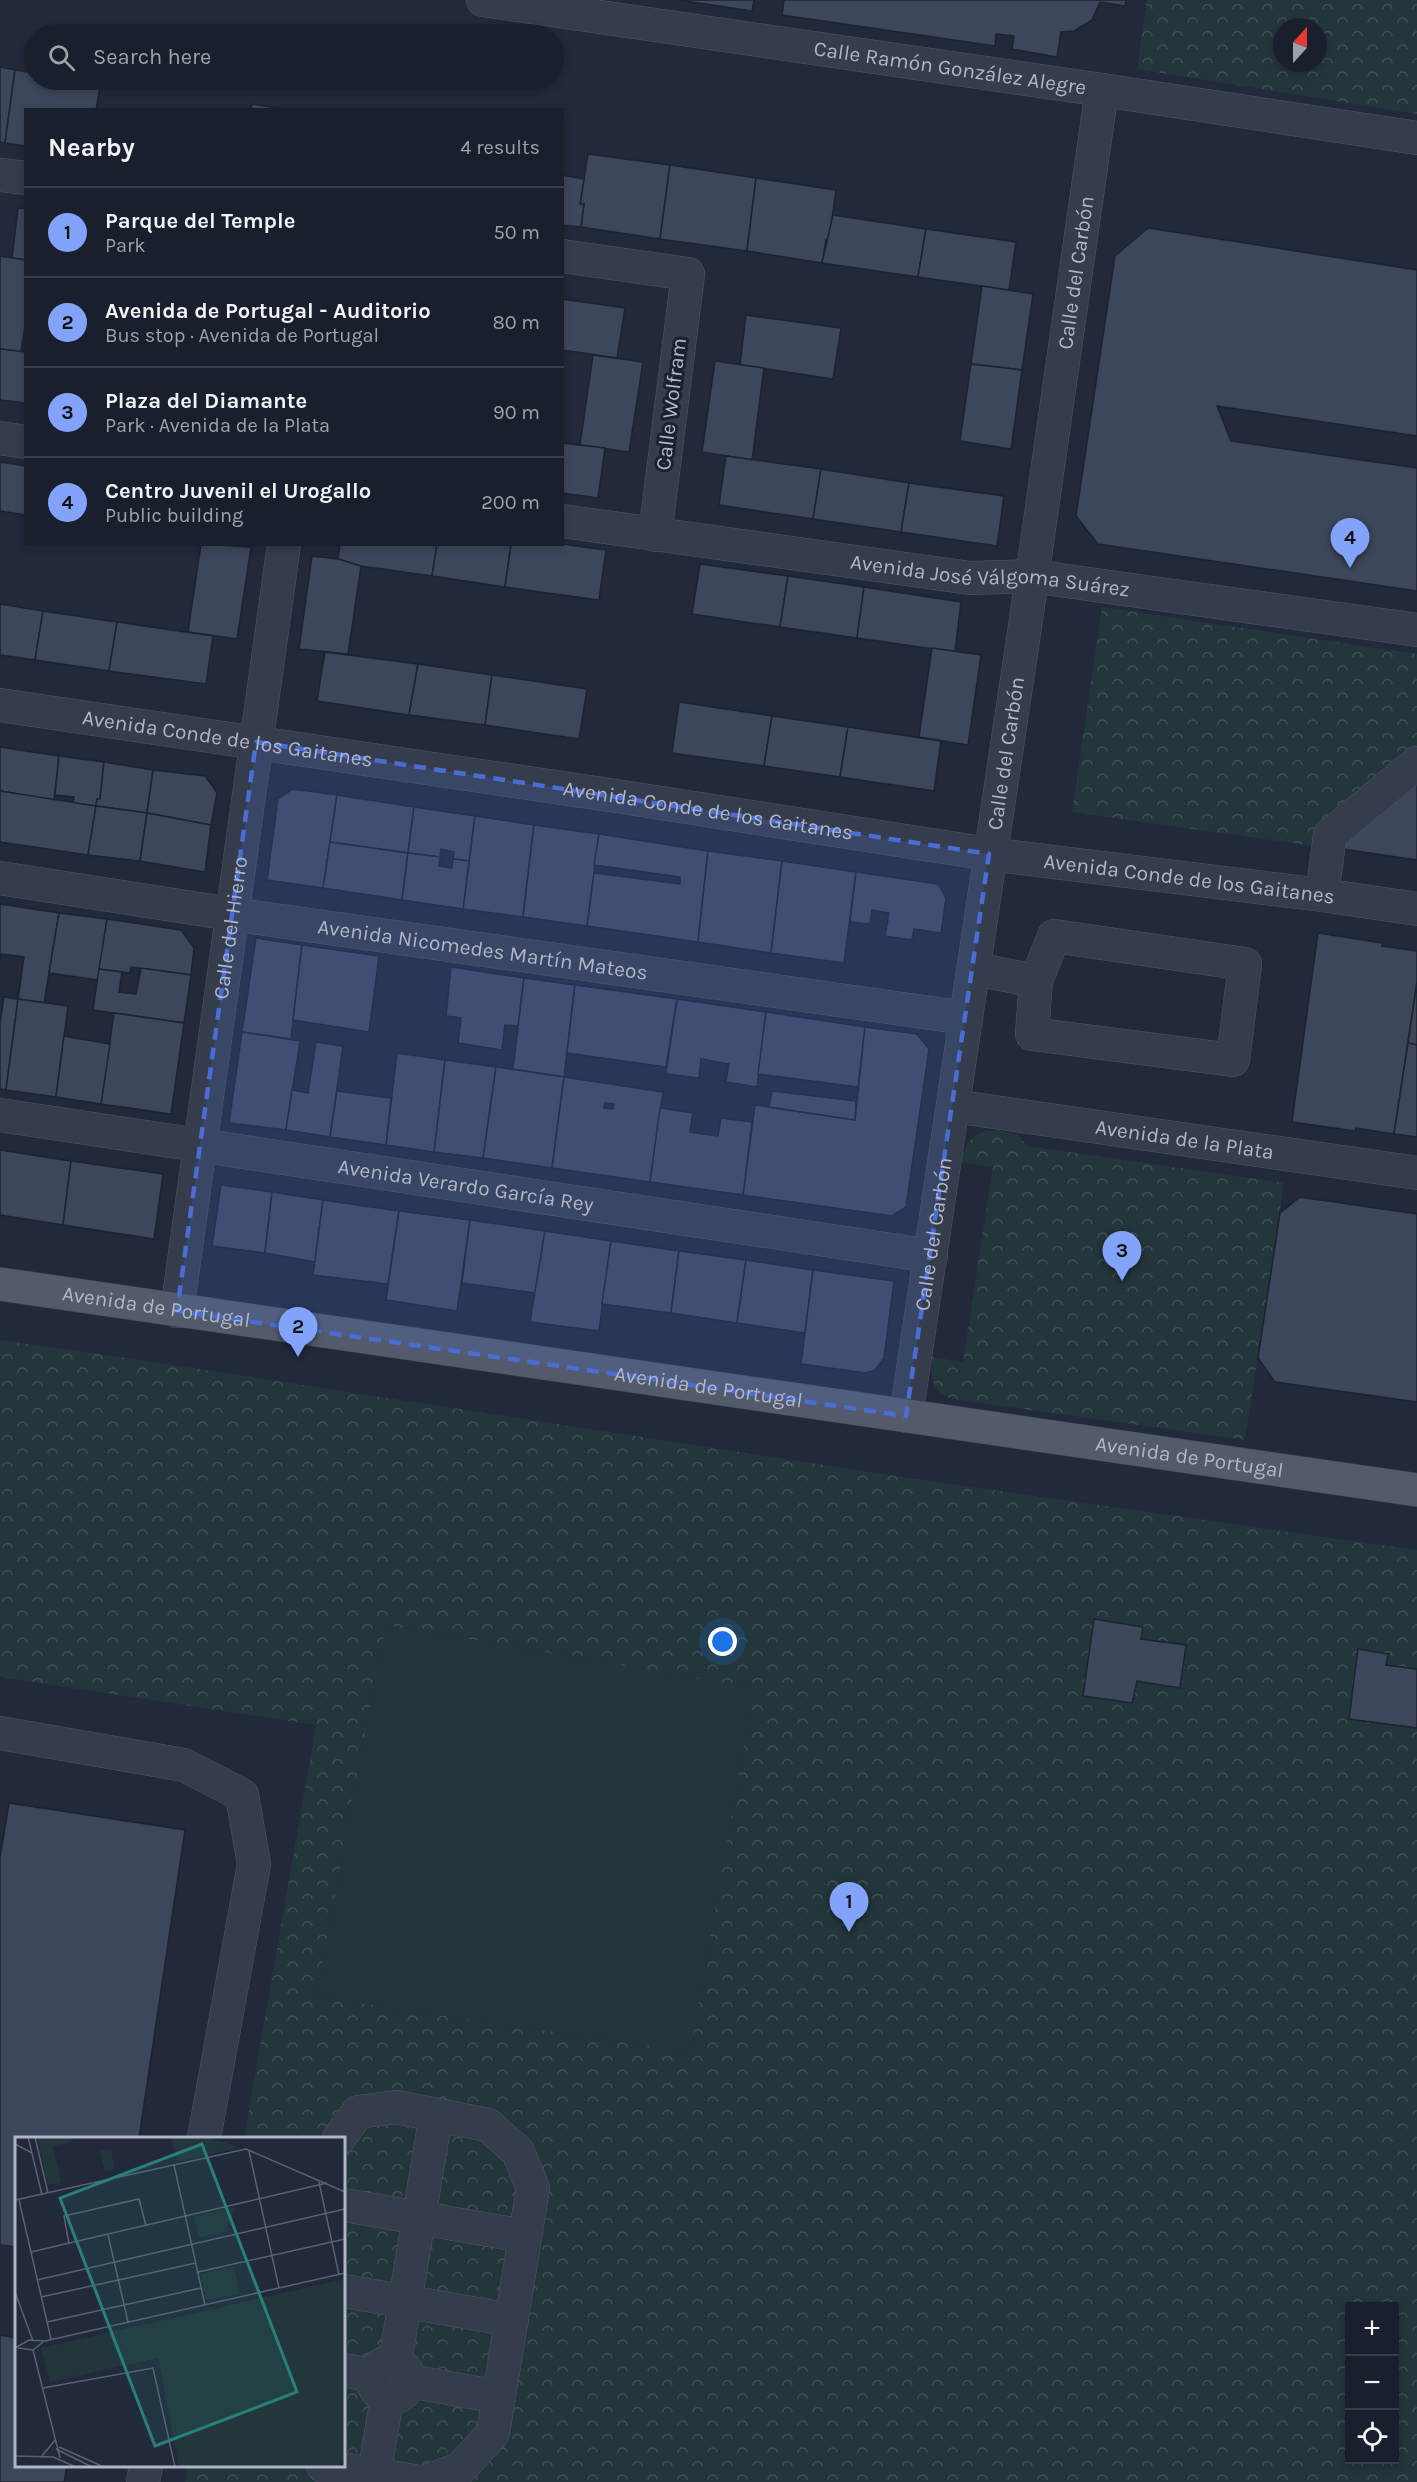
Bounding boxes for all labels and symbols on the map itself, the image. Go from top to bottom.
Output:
north arrow [1273,18,1327,72]
street label: Calle Ramón González Alegre [812,36,1088,100]
street label: Calle del Carbón [1053,194,1099,351]
street label: Calle Wolfram [651,336,691,472]
pin: 4 [1330,518,1370,568]
street label: Avenida José Válgoma Suárez [849,549,1131,602]
street label: Calle del Carbón [982,675,1029,832]
street label: Avenida Conde de los Gaitanes [81,705,374,772]
street label: Avenida Conde de los Gaitanes [562,776,855,845]
street label: Avenida Conde de los Gaitanes [1042,849,1337,909]
street label: Calle del Hierro [209,855,252,1001]
street label: Avenida Nicomedes Martín Mateos [316,914,649,985]
street label: Avenida de la Plata [1094,1115,1275,1164]
street label: Avenida Verardo García Rey [336,1154,595,1217]
street label: Calle del Carbón [910,1156,957,1312]
pin: 3 [1102,1232,1142,1281]
street label: Avenida de Portugal [61,1281,252,1332]
pin: 2 [278,1308,318,1357]
street label: Avenida de Portugal [613,1361,804,1413]
street label: Avenida de Portugal [1094,1431,1285,1482]
your location [708,1627,737,1656]
pin: 1 [830,1882,868,1932]
inset map [15,2137,345,2467]

